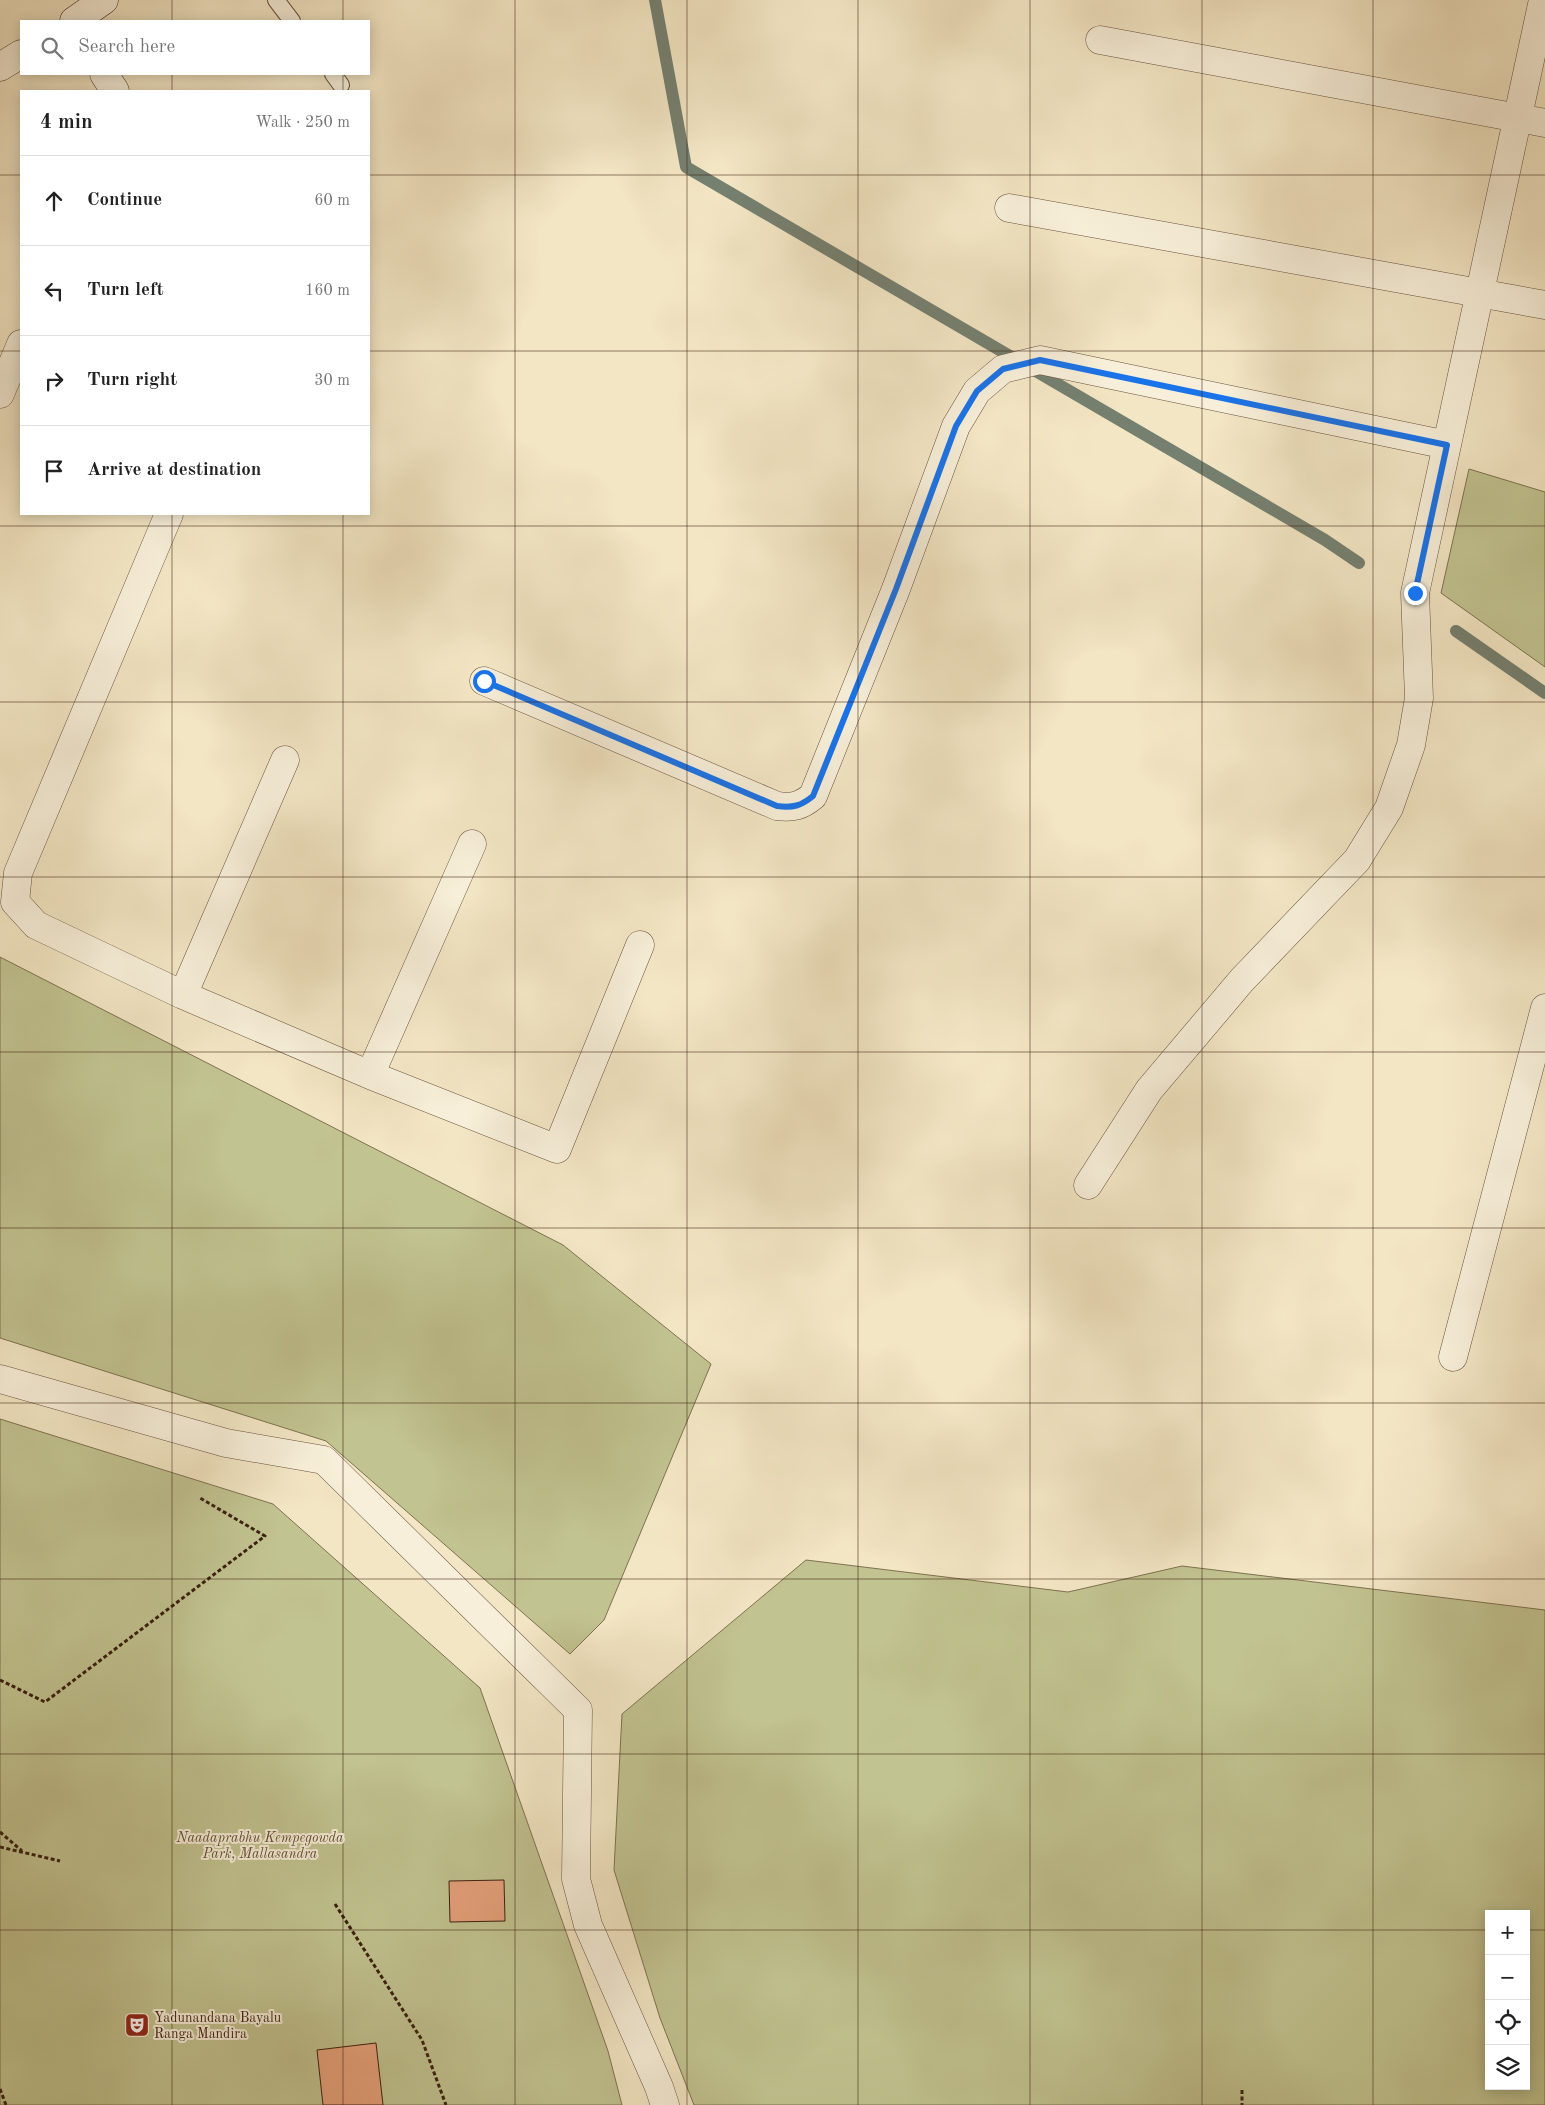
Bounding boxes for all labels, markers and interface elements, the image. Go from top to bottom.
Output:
search box [20,20,370,75]
icon: search [38,34,66,62]
text: Search here [78,38,175,57]
text: 4 min [40,112,93,133]
text: Walk · 250 m [255,115,350,131]
icon: ahead [40,187,68,215]
text: Continue [87,191,162,210]
text: 60 m [314,193,350,209]
icon: left [40,277,68,305]
text: Turn left [87,281,164,300]
text: 160 m [305,283,350,299]
icon: right [40,367,68,395]
text: Turn right [87,371,177,390]
text: 30 m [314,373,350,389]
icon: arrive [40,457,68,485]
text: Arrive at destination [87,461,261,480]
route end [1404,582,1427,605]
route start [473,670,496,693]
park label: Naadaprabhu Kempegowda Park, Mallasandra [176,1831,344,1861]
map controls [1485,1910,1530,2090]
button: + [1485,1910,1530,1955]
button: − [1485,1955,1530,2000]
button: locate [1485,2000,1530,2045]
place label: Yadunandana Bayalu Ranga Mandira [154,2011,282,2041]
theatre icon: Yadunandana Bayalu Ranga Mandira [124,2012,150,2038]
button: layers [1485,2045,1530,2090]

